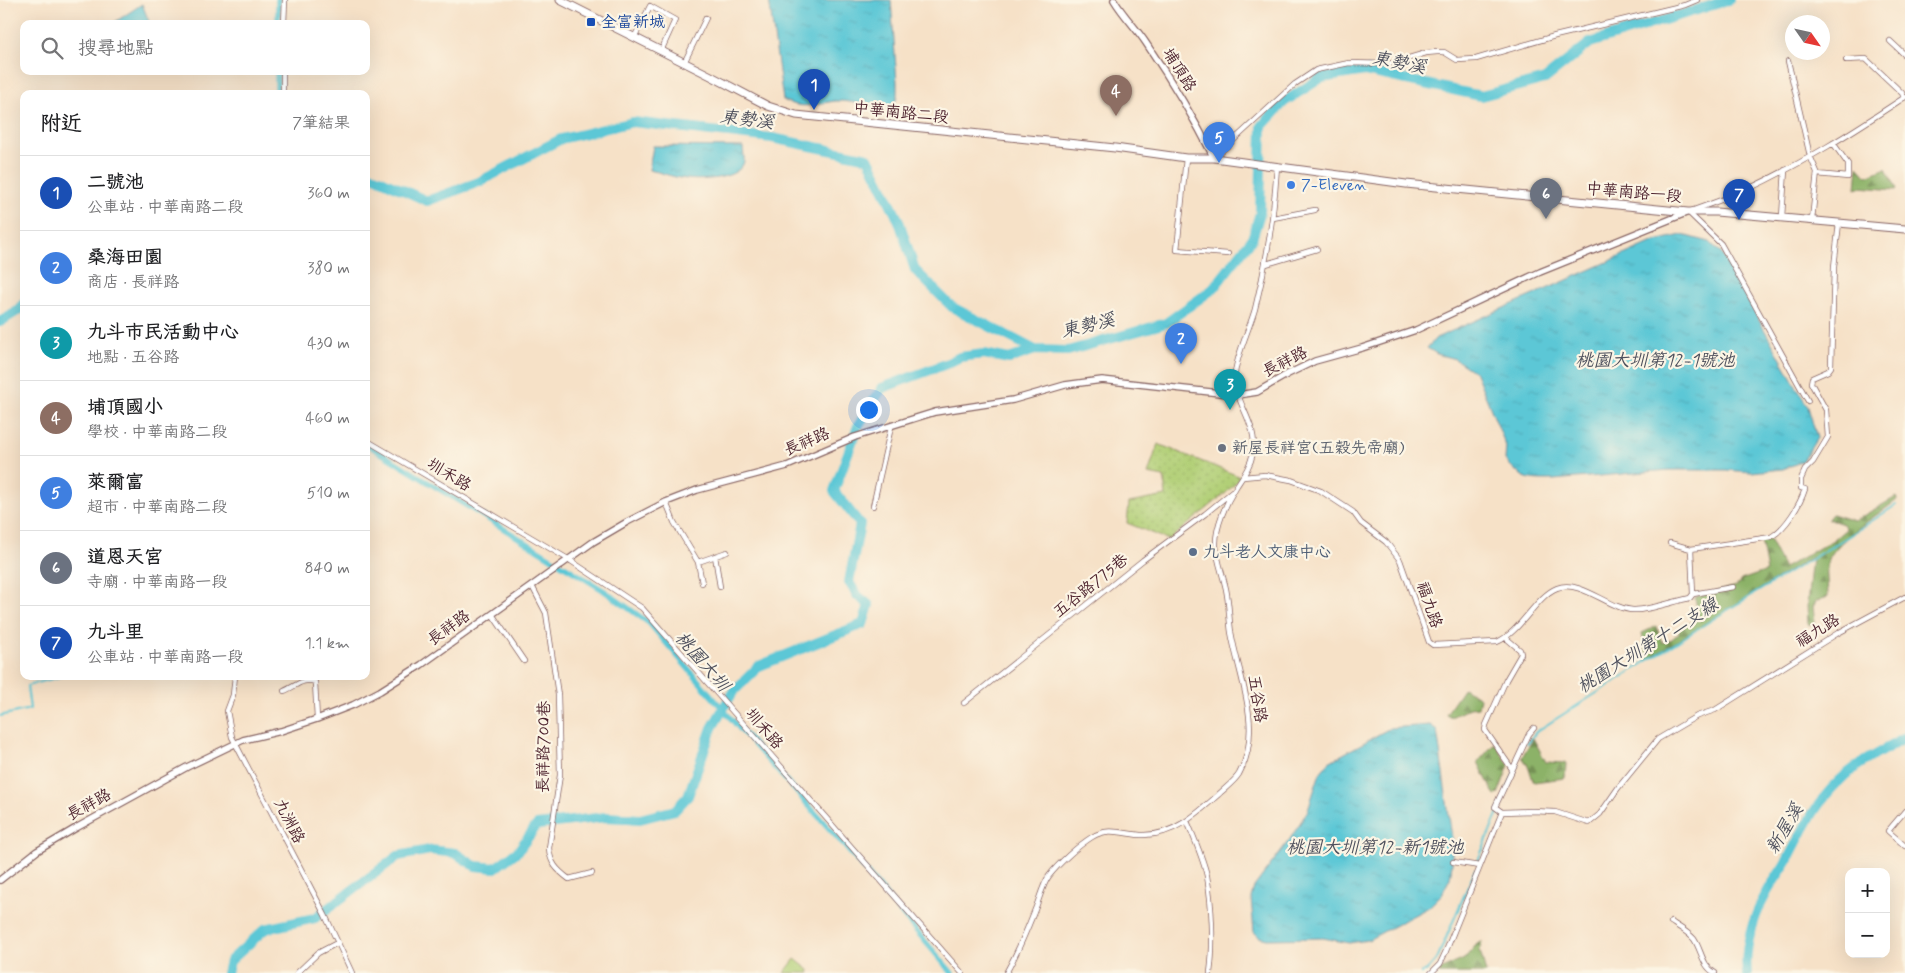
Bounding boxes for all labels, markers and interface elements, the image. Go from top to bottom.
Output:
place label: 全富新城 [601,12,665,33]
north arrow [1785,15,1830,60]
marker: 全富新城 [585,16,597,28]
search box [20,20,370,75]
icon: search [38,34,66,62]
text: 搜尋地點 [78,36,154,61]
street label: 埔頂路 [1157,44,1201,96]
water label: 東勢溪 [1370,46,1429,80]
pin: 1 [798,69,830,110]
pin: 4 [1100,75,1132,116]
street label: 中華南路二段 [852,98,950,128]
water label: 東勢溪 [719,105,776,135]
text: 附近 [40,110,82,138]
text: 7筆結果 [292,113,350,134]
pin: 5 [1203,122,1235,163]
text: 二號池 [87,170,144,195]
place label: 7-Eleven [1301,175,1367,196]
pin: 6 [1530,178,1562,219]
street label: 中華南路一段 [1585,178,1683,208]
marker: 7-Eleven [1285,179,1297,191]
pin: 7 [1723,179,1755,220]
text: 1 [52,183,60,204]
text: 360 m [307,183,350,204]
text: 公車站 · 中華南路二段 [87,197,243,218]
text: 桑海田園 [87,245,163,270]
text: 2 [52,258,60,279]
text: 380 m [307,258,350,279]
text: 商店 · 長祥路 [87,272,179,293]
water label: 東勢溪 [1059,308,1118,344]
text: 九斗市民活動中心 [87,320,239,345]
pin: 2 [1165,323,1197,364]
text: 3 [52,333,60,354]
text: 430 m [307,333,350,354]
street label: 長祥路 [1259,342,1311,382]
text: 地點 · 五谷路 [87,347,179,368]
water label: 桃園大圳第12-1號池 [1575,349,1736,373]
pin: 3 [1214,369,1246,410]
text: 埔頂國小 [87,395,163,420]
your location [856,397,882,423]
text: 4 [51,408,61,429]
text: 460 m [305,408,350,429]
text: 學校 · 中華南路二段 [87,422,227,443]
street label: 長祥路 [781,423,833,461]
place label: 新屋長祥宮(五穀先帝廟) [1232,438,1405,459]
marker: 新屋長祥宮(五穀先帝廟) [1216,442,1228,454]
street label: 圳禾路 [423,454,475,496]
text: 萊爾富 [87,470,144,495]
text: 5 [51,483,61,504]
text: 510 m [307,483,350,504]
text: 超市 · 中華南路二段 [87,497,227,518]
place label: 九斗老人文康中心 [1203,542,1331,563]
text: 道恩天宮 [87,545,163,570]
marker: 九斗老人文康中心 [1187,546,1199,558]
street label: 五谷路775巷 [1049,549,1133,623]
text: 6 [52,558,60,579]
text: 840 m [305,558,350,579]
text: 寺廟 · 中華南路一段 [87,572,227,593]
street label: 福九路 [1411,579,1447,631]
water label: 桃園大圳第十二支線 [1573,592,1724,699]
street label: 長祥路 [423,605,475,651]
street label: 福九路 [1792,609,1844,653]
text: 九斗里 [87,620,144,645]
water label: 桃園大圳 [669,627,736,699]
text: 7 [51,633,61,654]
text: 1.1 km [305,633,350,654]
text: 公車站 · 中華南路一段 [87,647,243,668]
street label: 五谷路 [1243,674,1271,724]
street label: 長祥路700巷 [533,701,555,793]
street label: 圳禾路 [740,704,788,754]
street label: 長祥路 [63,784,115,826]
street label: 九洲路 [269,795,309,847]
water label: 新屋溪 [1761,799,1810,858]
water label: 桃園大圳第12-新1號池 [1286,836,1465,860]
map controls [1845,868,1890,958]
button: + [1845,868,1890,913]
button: − [1845,913,1890,958]

